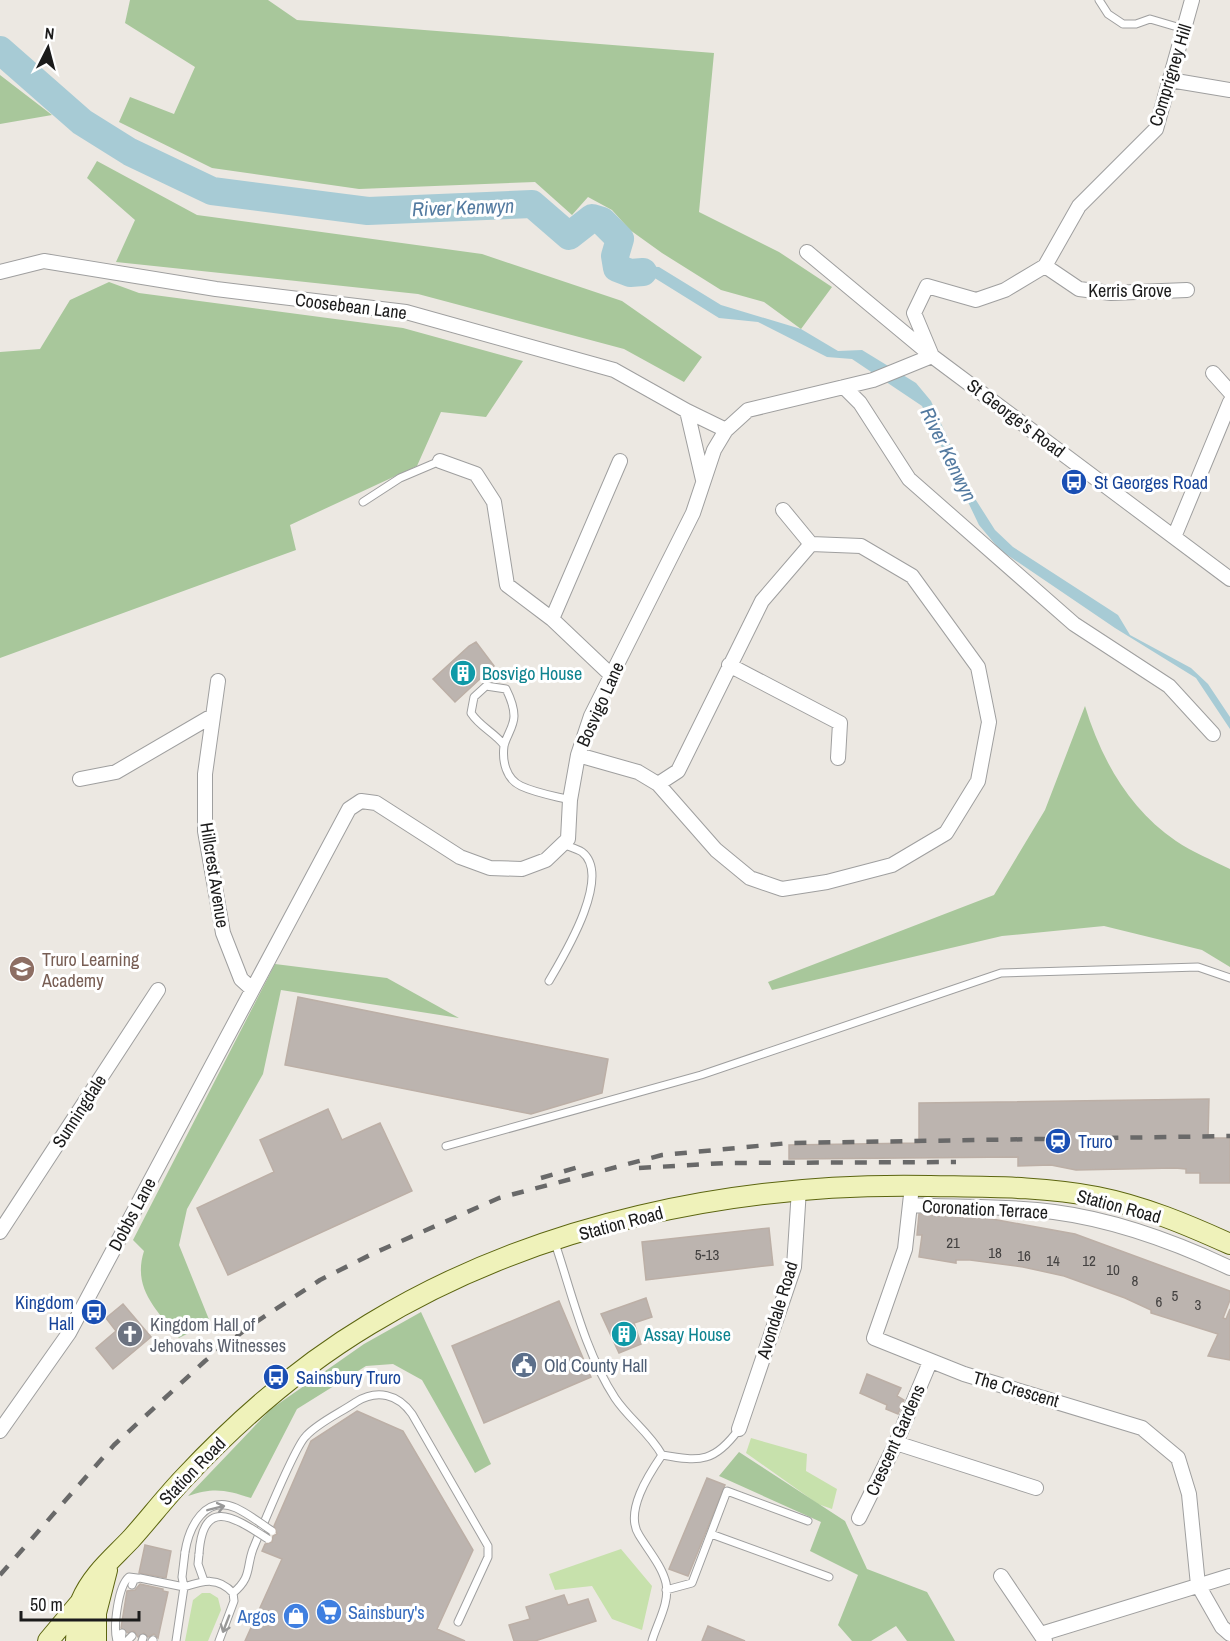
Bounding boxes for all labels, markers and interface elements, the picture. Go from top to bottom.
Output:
north arrow [18,18,78,78]
street label: Comprigney Hill [1143,21,1197,129]
text: N [44,22,55,45]
water label: River Kenwyn [412,192,514,222]
street label: Kerris Grove [1088,278,1172,303]
street label: Coosebean Lane [294,287,408,325]
street label: St George's Road [962,373,1070,463]
water label: River Kenwyn [914,402,984,506]
bus stop icon: St Georges Road [1059,467,1089,497]
place label: St Georges Road [1094,470,1208,495]
building icon: Bosvigo House [448,658,478,688]
street label: Bosvigo Lane [570,658,630,750]
place label: Bosvigo House [482,661,582,686]
street label: Hillcrest Avenue [194,820,236,930]
place label: Truro Learning Academy [41,947,140,993]
school or university icon: Truro Learning Academy [7,954,37,984]
street label: Sunningdale [46,1069,112,1153]
station icon: Truro [1043,1126,1073,1156]
place label: Truro [1078,1129,1113,1154]
street label: Dobbs Lane [102,1173,162,1255]
street label: Station Road [1074,1183,1164,1229]
street label: Coronation Terrace [921,1193,1049,1225]
street label: Station Road [576,1200,666,1246]
house number: 21 [946,1232,960,1253]
house number: 18 [988,1242,1002,1263]
house number: 5-13 [695,1244,719,1265]
house number: 16 [1017,1245,1031,1266]
house number: 14 [1046,1250,1060,1271]
house number: 12 [1082,1250,1096,1271]
street label: Avondale Road [750,1258,804,1363]
house number: 10 [1106,1259,1120,1280]
house number: 8 [1132,1270,1139,1291]
house number: 5 [1172,1285,1179,1306]
place label: Kingdom Hall [15,1290,74,1336]
house number: 6 [1156,1291,1163,1312]
house number: 3 [1195,1294,1202,1315]
bus stop icon: Kingdom Hall [79,1297,109,1327]
place label: Kingdom Hall of Jehovahs Witnesses [150,1312,286,1358]
church icon: Kingdom Hall of Jehovahs Witnesses [115,1319,145,1349]
building icon: Assay House [609,1319,639,1349]
place label: Assay House [643,1322,731,1347]
public building icon: Old County Hall [509,1350,539,1380]
place label: Old County Hall [544,1353,647,1378]
bus stop icon: Sainsbury Truro [261,1362,291,1392]
place label: Sainsbury Truro [296,1365,401,1390]
street label: The Crescent [970,1365,1062,1413]
street label: Crescent Gardens [859,1380,931,1500]
street label: Station Road [153,1431,231,1511]
one-way arrow [206,1501,225,1513]
scale bar [21,1584,140,1622]
text: 50 m [30,1592,63,1617]
supermarket icon: Sainsbury's [314,1597,344,1627]
place label: Sainsbury's [348,1600,425,1625]
shop icon: Argos [281,1601,311,1631]
place label: Argos [236,1604,276,1629]
one-way arrow [219,1614,230,1633]

